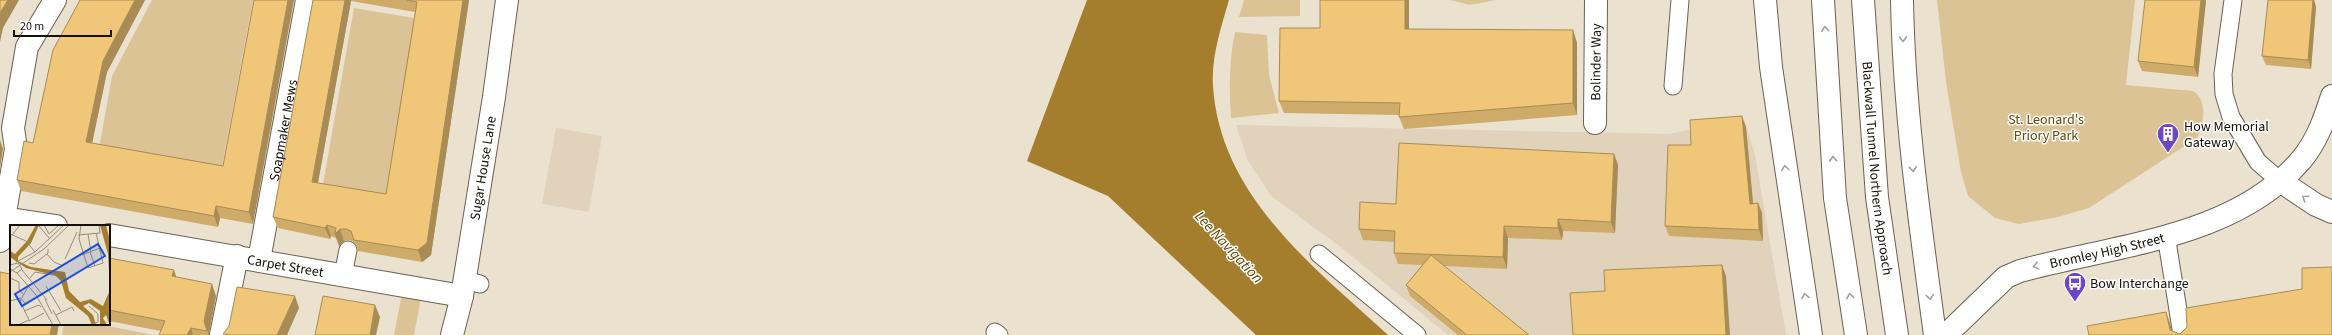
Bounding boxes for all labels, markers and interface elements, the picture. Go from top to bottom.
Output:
scale bar [14,12,111,38]
text: 20 m [20,18,44,35]
street label: Bolinder Way [1586,23,1607,101]
one-way arrow [1821,26,1829,32]
one-way arrow [1899,36,1907,42]
street label: Blackwall Tunnel Northern Approach [1856,61,1897,277]
street label: Soapmaker Mews [265,78,303,183]
park label: St. Leonard's Priory Park [2008,110,2084,146]
street label: Sugar House Lane [465,115,502,222]
place label: How Memorial Gateway [2184,117,2269,153]
building icon: How Memorial Gateway [2155,121,2181,154]
one-way arrow [1828,156,1837,162]
one-way arrow [1781,165,1790,171]
one-way arrow [1909,166,1918,172]
one-way arrow [2302,195,2309,203]
water label: Lee Navigation [1190,207,1268,288]
inset map [10,225,110,325]
street label: Bromley High Street [2048,228,2167,274]
street label: Carpet Street [245,250,325,283]
one-way arrow [2032,262,2039,270]
bus stop icon: Bow Interchange [2062,270,2088,303]
place label: Bow Interchange [2090,274,2189,294]
one-way arrow [1801,293,1810,300]
one-way arrow [1846,293,1855,300]
one-way arrow [1925,294,1934,300]

